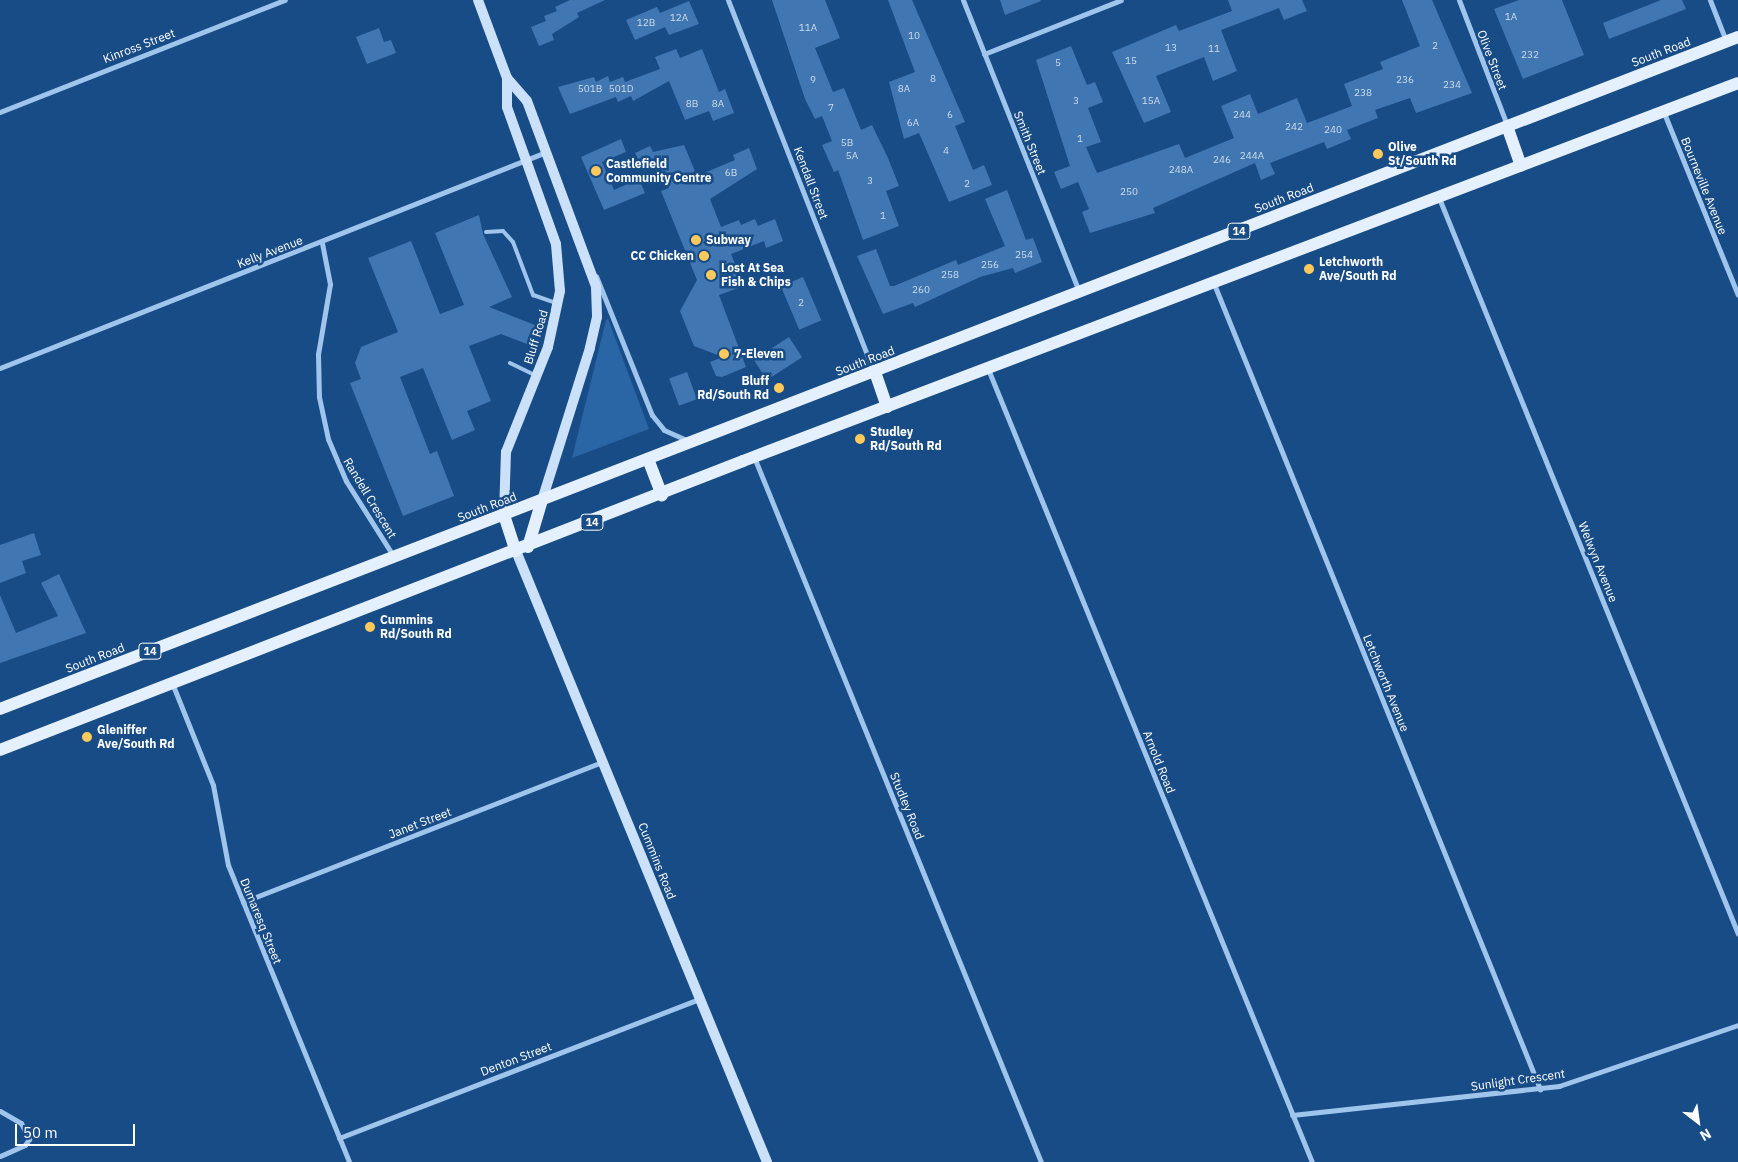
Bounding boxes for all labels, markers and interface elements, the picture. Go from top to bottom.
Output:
house number: 1A [1505,11,1517,23]
house number: 12A [670,12,688,24]
house number: 12B [637,17,655,29]
house number: 11A [799,22,817,34]
street label: Kinross Street [101,26,177,66]
street label: Olive Street [1474,28,1510,92]
house number: 10 [908,30,920,42]
street label: South Road [1629,34,1693,70]
house number: 2 [1432,40,1438,52]
house number: 13 [1165,42,1177,54]
house number: 11 [1208,43,1220,55]
house number: 232 [1521,49,1539,61]
house number: 15 [1125,55,1137,67]
house number: 5 [1055,57,1061,69]
house number: 8 [930,73,936,85]
house number: 9 [810,74,816,86]
house number: 236 [1396,74,1414,86]
house number: 234 [1443,79,1461,91]
house number: 501B [578,83,602,95]
house number: 501D [609,83,633,95]
house number: 8A [898,83,910,95]
house number: 238 [1354,87,1372,99]
house number: 3 [1073,95,1079,107]
house number: 15A [1142,95,1160,107]
house number: 8B [686,98,698,110]
house number: 8A [712,98,724,110]
house number: 7 [828,102,834,114]
house number: 6 [947,109,953,121]
street label: Smith Street [1011,109,1049,177]
house number: 244 [1233,109,1251,121]
house number: 6A [907,117,919,129]
house number: 242 [1285,121,1303,133]
house number: 240 [1324,124,1342,136]
house number: 1 [1077,133,1083,145]
street label: Bourneville Avenue [1678,135,1730,237]
house number: 5B [841,137,853,149]
place label: Olive St/South Rd [1388,140,1456,168]
street label: Kendall Street [791,145,831,221]
house number: 4 [943,145,949,157]
marker: Olive St/South Rd [1372,148,1384,160]
house number: 5A [846,150,858,162]
house number: 244A [1240,150,1264,162]
house number: 246 [1213,154,1231,166]
place label: Castlefield Community Centre [606,157,711,185]
house number: 248A [1169,164,1193,176]
marker: Castlefield Community Centre [590,165,602,177]
house number: 6B [725,167,737,179]
house number: 3 [867,175,873,187]
house number: 2 [964,178,970,190]
street label: South Road [1252,180,1316,216]
house number: 250 [1120,186,1138,198]
house number: 1 [880,210,886,222]
road number: 14 [1226,222,1252,240]
street label: Kelly Avenue [235,233,305,271]
place label: Subway [706,233,751,247]
marker: Subway [690,234,702,246]
place label: CC Chicken [631,249,694,263]
house number: 254 [1015,249,1033,261]
marker: CC Chicken [698,250,710,262]
place label: Letchworth Ave/South Rd [1319,255,1396,283]
house number: 256 [981,259,999,271]
place label: Lost At Sea Fish & Chips [721,261,791,289]
marker: Letchworth Ave/South Rd [1303,263,1315,275]
marker: Lost At Sea Fish & Chips [705,269,717,281]
house number: 258 [941,269,959,281]
house number: 260 [912,284,930,296]
house number: 2 [798,297,804,309]
street label: Bluff Road [521,308,551,366]
street label: South Road [833,343,897,379]
place label: 7-Eleven [734,347,784,361]
marker: 7-Eleven [718,348,730,360]
place label: Bluff Rd/South Rd [697,374,769,402]
marker: Bluff Rd/South Rd [773,382,785,394]
place label: Studley Rd/South Rd [870,425,942,453]
marker: Studley Rd/South Rd [854,433,866,445]
street label: Randell Crescent [340,455,400,541]
street label: South Road [455,489,519,525]
road number: 14 [580,514,604,530]
street label: Welwyn Avenue [1575,520,1621,604]
place label: Cummins Rd/South Rd [380,613,452,641]
marker: Cummins Rd/South Rd [364,621,376,633]
street label: Letchworth Avenue [1360,632,1412,734]
street label: South Road [63,640,127,676]
road number: 14 [138,642,162,659]
place label: Gleniffer Ave/South Rd [97,723,174,751]
street label: Arnold Road [1140,729,1178,795]
marker: Gleniffer Ave/South Rd [81,731,93,743]
street label: Studley Road [887,770,927,842]
street label: Janet Street [387,804,453,842]
street label: Cummins Road [635,821,679,901]
street label: Dumaresq Street [237,876,285,966]
street label: Denton Street [478,1039,554,1079]
street label: Sunlight Crescent [1470,1066,1566,1094]
north arrow [1673,1097,1723,1147]
scale bar [18,1114,138,1146]
text: 50 m [23,1123,58,1142]
text: N [1697,1125,1714,1145]

